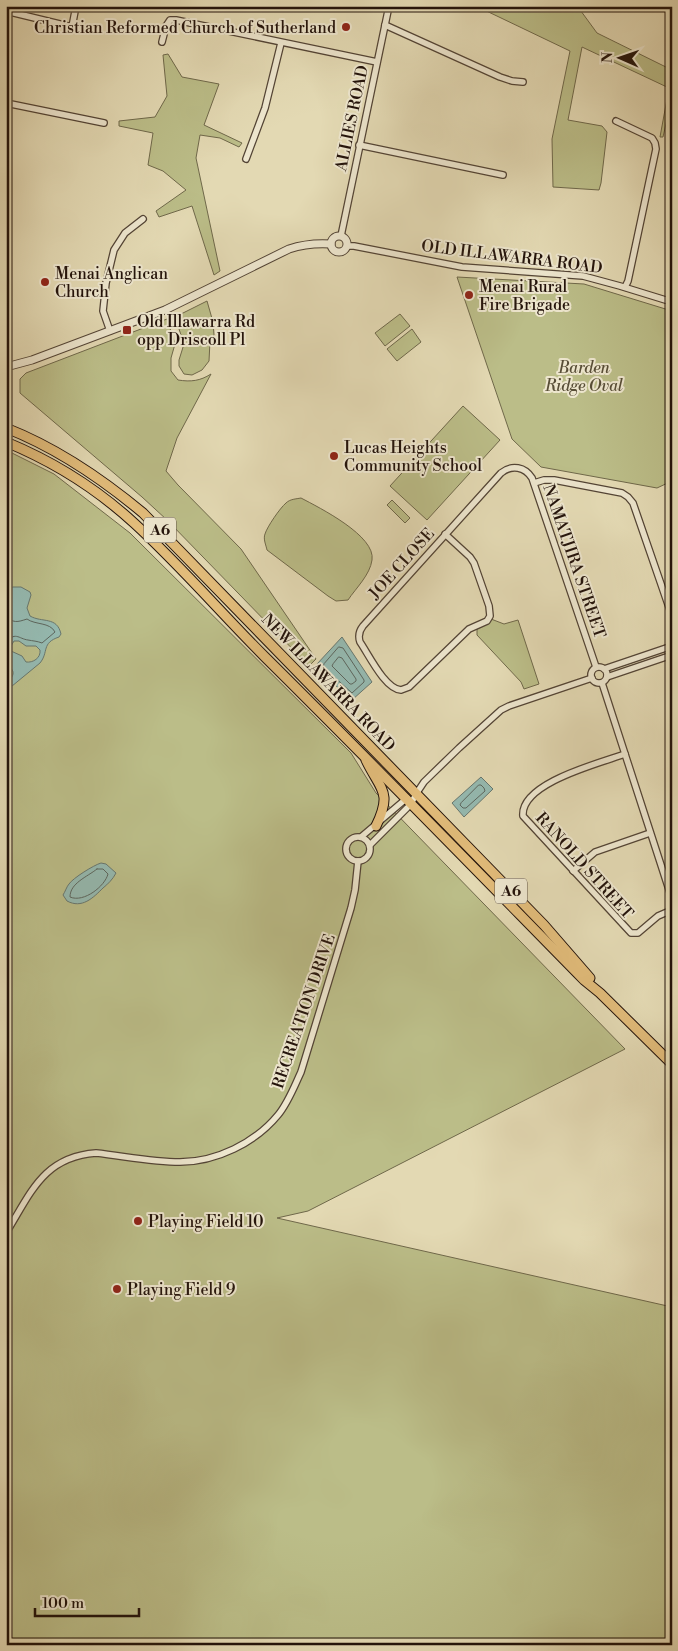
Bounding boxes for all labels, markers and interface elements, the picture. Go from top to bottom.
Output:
place label: Christian Reformed Church of Sutherland [34,18,336,38]
marker: Christian Reformed Church of Sutherland [340,21,352,33]
north arrow [596,32,646,82]
text: N [599,52,617,63]
street label: ALLIES ROAD [331,63,373,174]
street label: OLD ILLAWARRA ROAD [420,236,604,278]
place label: Menai Anglican Church [55,264,168,302]
marker: Menai Anglican Church [39,276,51,288]
place label: Menai Rural Fire Brigade [479,277,570,315]
marker: Menai Rural Fire Brigade [463,289,475,301]
place label: Old Illawarra Rd opp Driscoll Pl [137,312,255,350]
marker: Old Illawarra Rd opp Driscoll Pl [121,324,133,336]
park label: Barden Ridge Oval [544,358,624,396]
place label: Lucas Heights Community School [344,438,482,476]
marker: Lucas Heights Community School [328,450,340,462]
street label: NAMATJIRA STREET [538,482,610,641]
road number: A6 [144,518,176,542]
street label: JOE CLOSE [364,524,439,604]
street label: NEW ILLAWARRA ROAD [257,610,399,756]
street label: RANOLD STREET [531,808,637,923]
road number: A6 [495,878,527,904]
street label: RECREATION DRIVE [268,931,340,1091]
place label: Playing Field 10 [148,1212,264,1232]
marker: Playing Field 10 [132,1215,144,1227]
place label: Playing Field 9 [127,1280,236,1300]
marker: Playing Field 9 [111,1283,123,1295]
scale bar [35,1586,139,1618]
text: 100 m [42,1594,84,1613]

